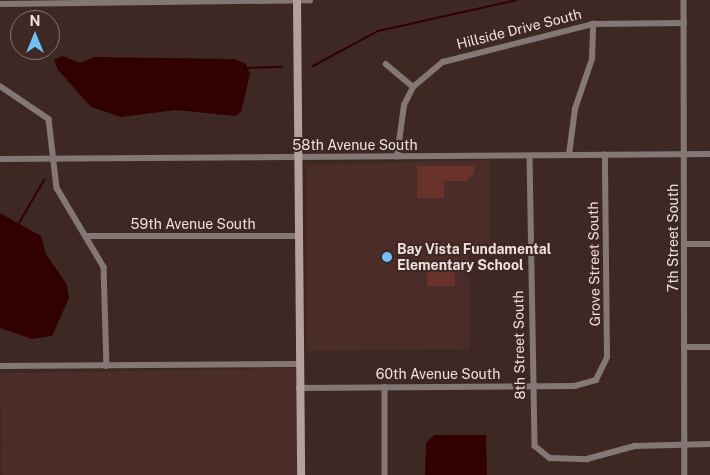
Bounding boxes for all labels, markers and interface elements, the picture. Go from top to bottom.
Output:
street label: Hillside Drive South [455,5,583,53]
north arrow [10,10,60,60]
text: N [30,13,40,29]
street label: 58th Avenue South [292,137,418,153]
street label: 7th Street South [665,184,681,292]
street label: Grove Street South [585,201,603,327]
street label: 59th Avenue South [130,216,256,232]
place label: Bay Vista Fundamental Elementary School [397,241,552,274]
marker: Bay Vista Fundamental Elementary School [381,251,393,263]
street label: 8th Street South [510,290,528,400]
street label: 60th Avenue South [376,366,500,382]

